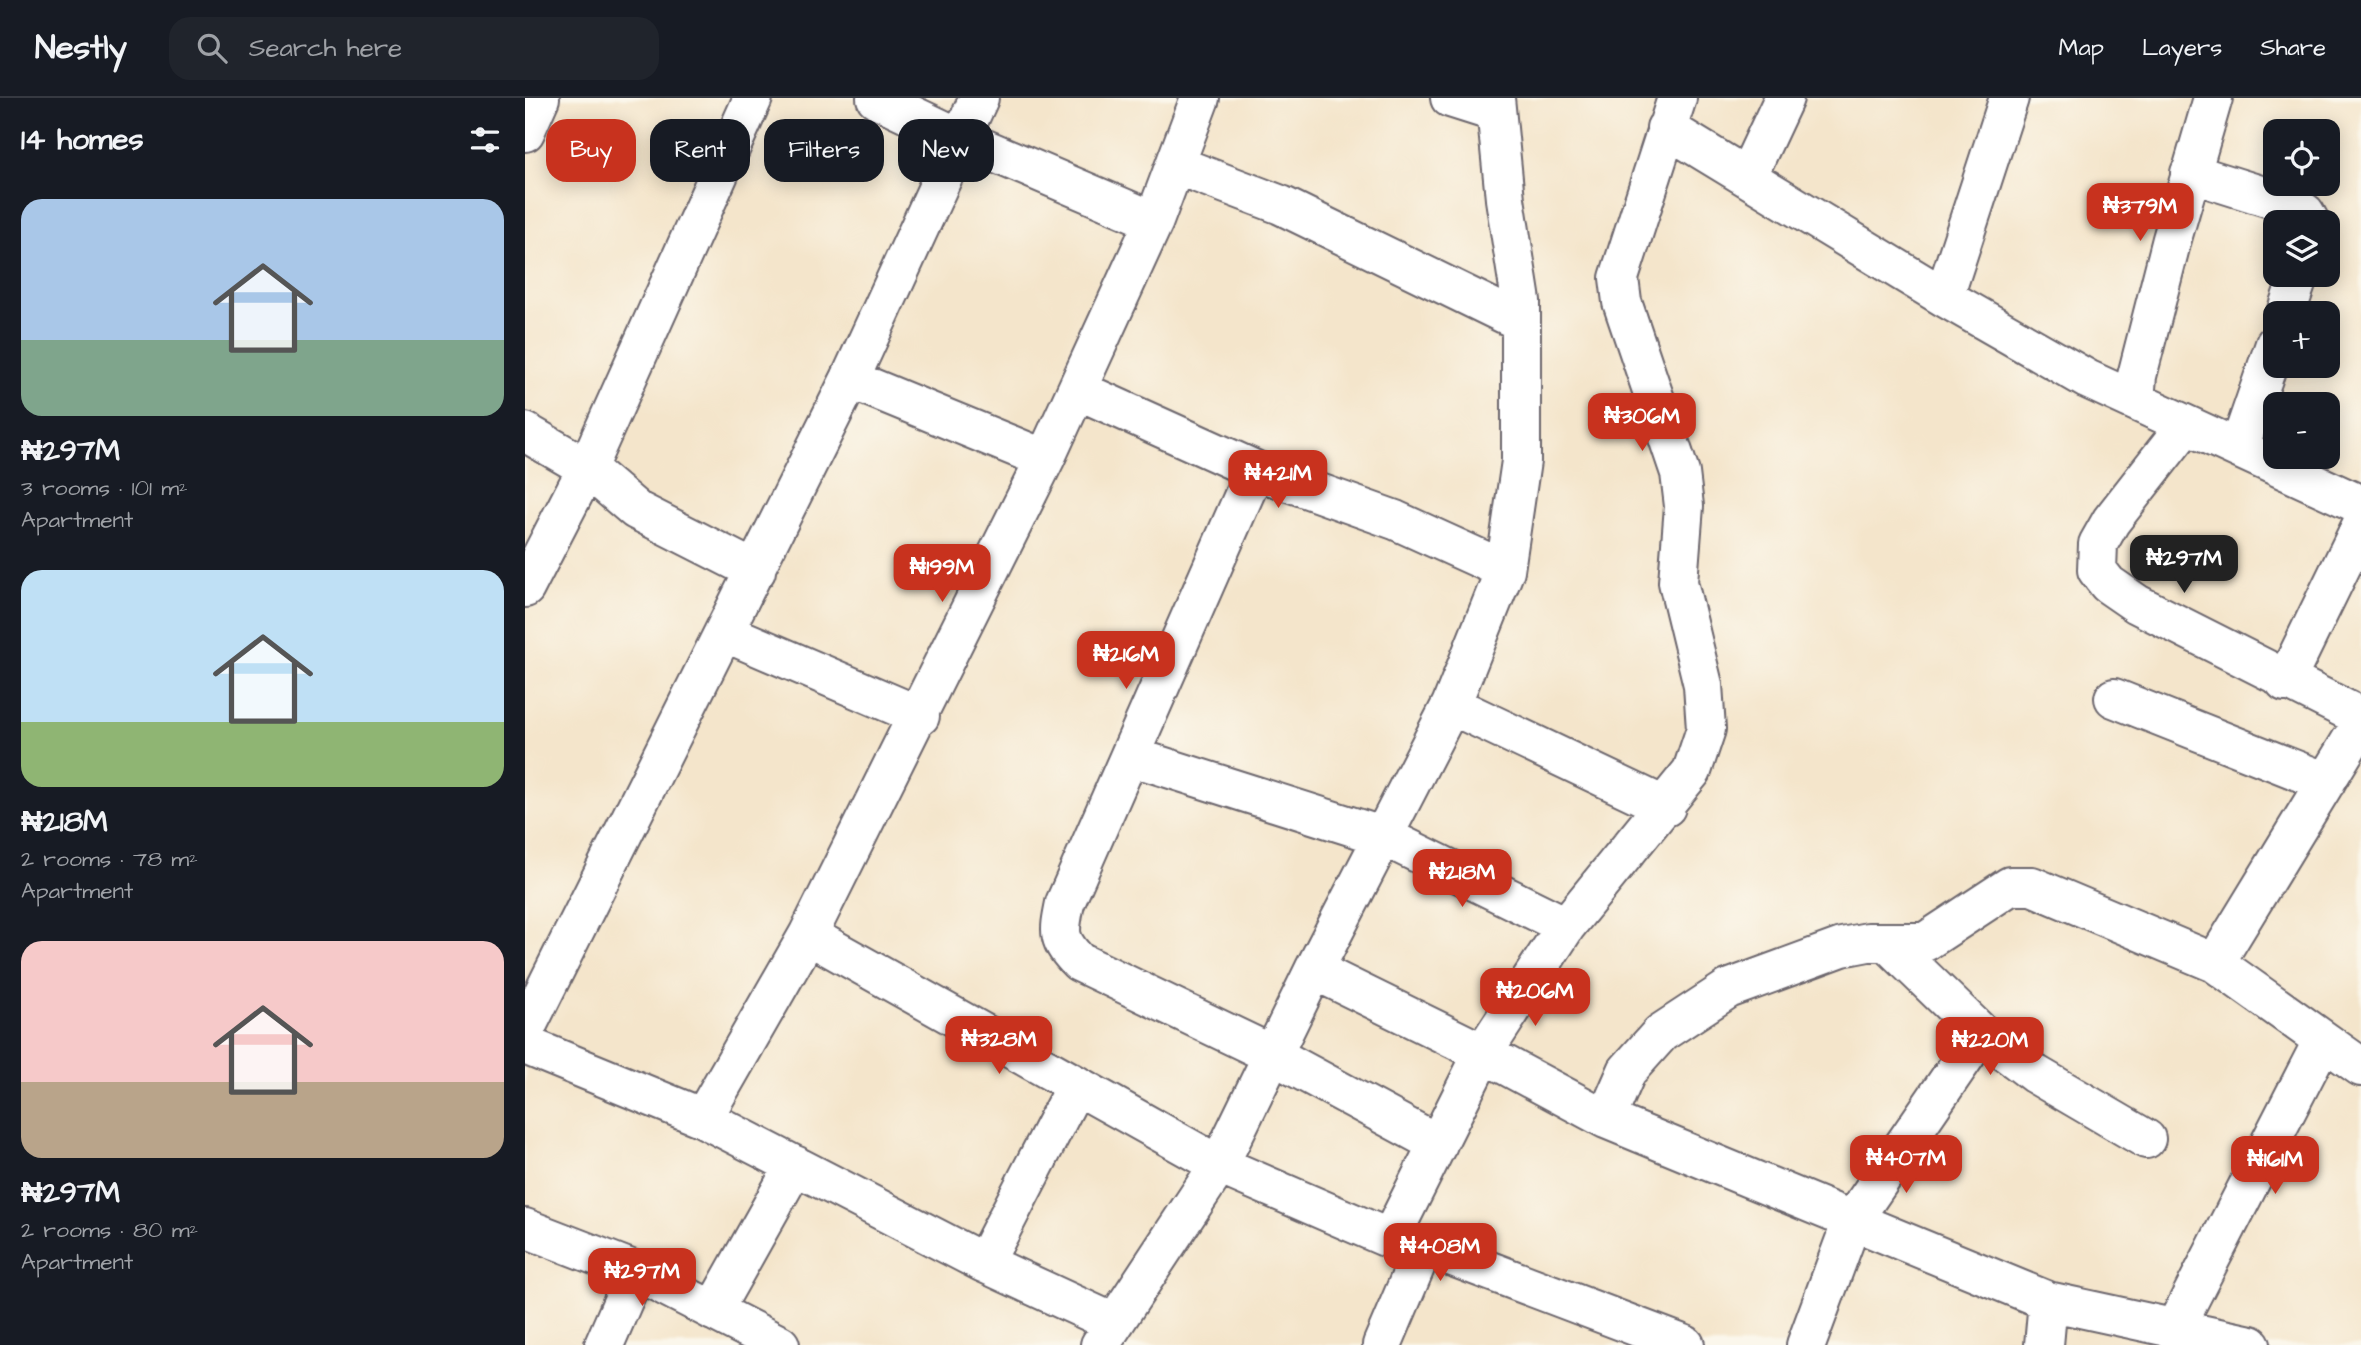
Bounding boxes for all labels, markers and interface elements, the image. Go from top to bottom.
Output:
search box [169,17,659,80]
text: Nestly [35,25,127,71]
icon: search [193,29,231,67]
text: Search here [249,30,402,66]
text: Map [2059,31,2104,65]
text: Layers [2142,31,2222,65]
text: Share [2260,31,2326,65]
text: 14 homes [21,119,144,161]
chip: Buy [546,119,636,182]
chip: Rent [650,119,750,182]
chip: Filters [764,119,884,182]
chip: New [898,119,994,182]
map controls [2263,119,2340,469]
button: locate [2263,119,2340,196]
icon: filters [466,121,504,159]
pin: ₦379M [2091,184,2189,243]
text: ₦379M [2103,190,2177,222]
button: layers [2263,210,2340,287]
icon: home [200,245,326,371]
button: + [2263,301,2340,378]
button: − [2263,392,2340,469]
pin: ₦306M [1593,394,1691,453]
text: ₦306M [1604,400,1680,432]
text: ₦297M [21,430,120,472]
pin: ₦421M [1229,450,1327,510]
text: ₦421M [1244,457,1312,489]
text: 3 rooms · 101 m² [21,472,188,504]
text: Apartment [21,504,133,536]
pin: ₦297M [2135,536,2233,595]
text: ₦297M [2146,542,2222,574]
pin: ₦199M [893,545,991,604]
text: ₦199M [910,551,974,583]
icon: home [200,616,326,742]
pin: ₦216M [1077,632,1175,691]
text: ₦216M [1093,638,1159,670]
text: ₦218M [21,801,108,843]
text: 2 rooms · 78 m² [21,843,198,875]
pin: ₦218M [1413,850,1511,909]
text: ₦218M [1429,856,1495,888]
text: Apartment [21,875,133,907]
pin: ₦206M [1486,968,1584,1028]
text: ₦206M [1496,975,1574,1007]
icon: home [200,987,326,1113]
pin: ₦328M [950,1016,1048,1076]
pin: ₦220M [1941,1018,2039,1077]
text: ₦328M [961,1023,1037,1055]
text: ₦220M [1952,1024,2028,1056]
pin: ₦407M [1857,1136,1955,1195]
pin: ₦161M [2226,1136,2324,1196]
text: ₦407M [1866,1142,1946,1174]
text: ₦161M [2247,1143,2303,1175]
text: ₦297M [21,1172,120,1214]
text: 2 rooms · 80 m² [21,1214,198,1246]
pin: ₦408M [1391,1224,1489,1283]
text: ₦408M [1400,1230,1480,1262]
text: Apartment [21,1246,133,1278]
pin: ₦297M [593,1248,691,1308]
text: ₦297M [604,1255,680,1287]

